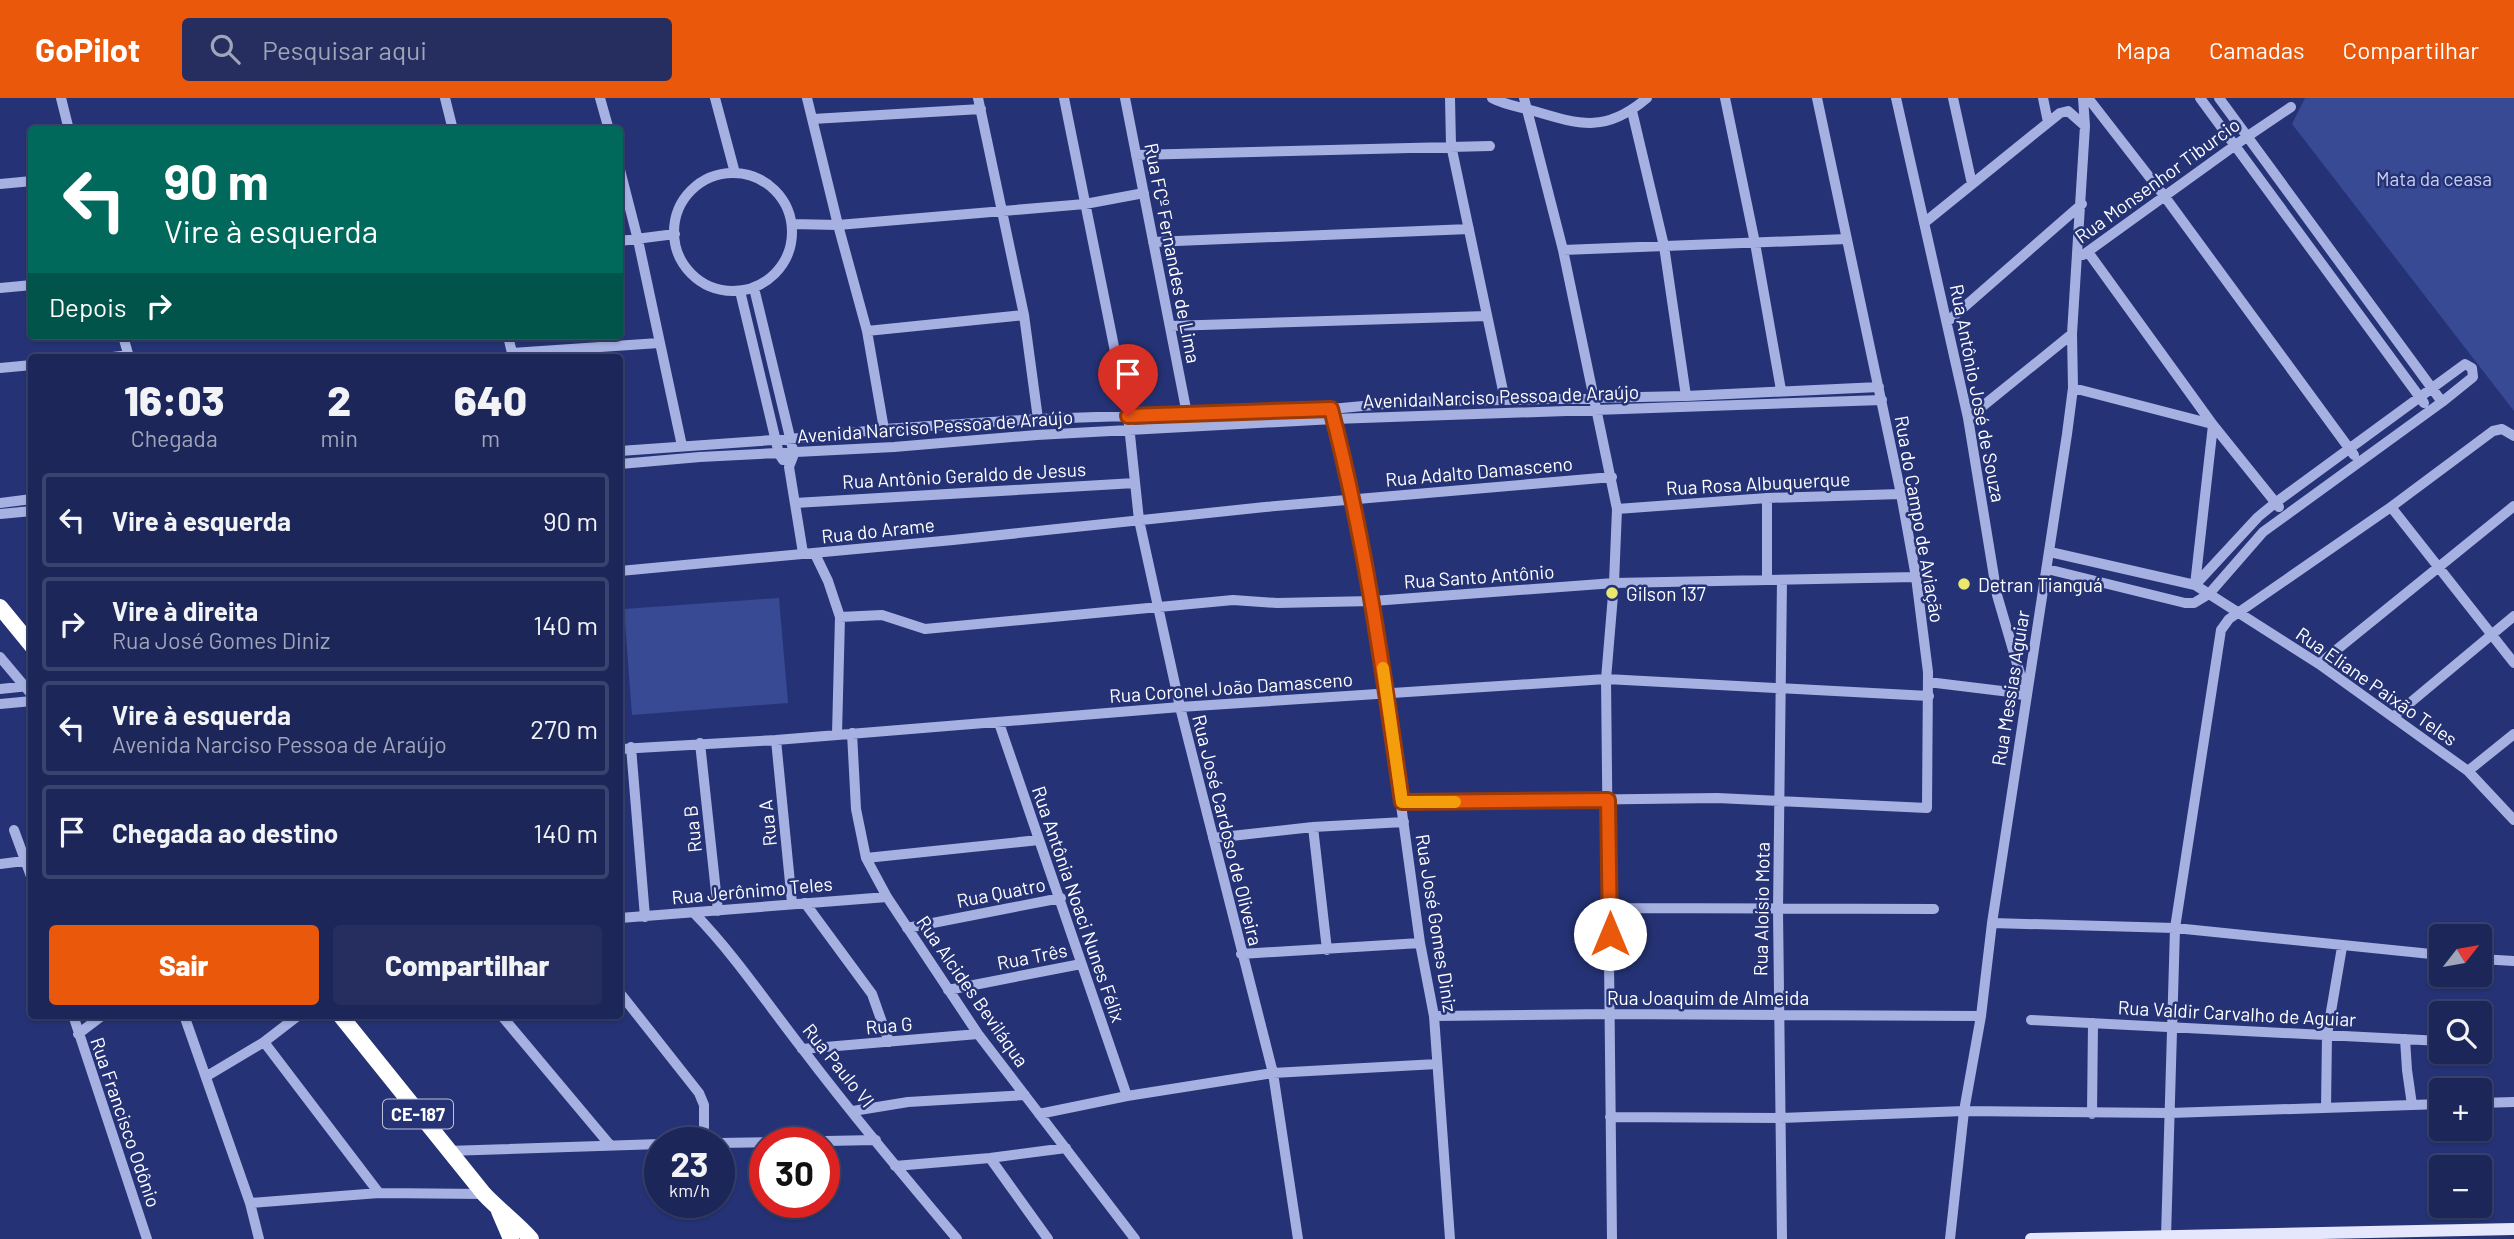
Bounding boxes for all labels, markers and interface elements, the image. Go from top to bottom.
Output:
search box [182,18,672,81]
text: GoPilot [35,29,140,69]
icon: search [206,30,244,68]
text: Pesquisar aqui [262,34,427,65]
text: Mapa [2116,35,2171,64]
text: Camadas [2209,35,2305,64]
text: Compartilhar [2343,35,2479,64]
street label: Rua Monsenhor Tiburcio [2070,112,2244,248]
street label: Rua FCº Fernandes de Lima [1140,141,1206,365]
text: 90 m [164,151,269,210]
icon: left [49,154,140,245]
park label: Mata da ceasa [2376,167,2492,190]
text: Vire à esquerda [164,211,378,249]
street label: Rua Antônio José de Souza [1946,282,2010,504]
icon: right [140,287,178,325]
text: Depois [49,291,126,322]
pin [1098,344,1158,416]
icon: arrive [1109,355,1147,393]
text: 16:03 [124,374,225,424]
text: 2 [327,374,351,424]
text: 640 [454,374,527,424]
street label: Avenida Narciso Pessoa de Araújo [1362,380,1640,412]
street label: Avenida Narciso Pessoa de Araújo [796,405,1074,447]
street label: Rua do Campo de Aviação [1890,414,1950,624]
text: Chegada [131,424,218,452]
text: min [321,424,358,452]
text: m [481,424,500,452]
street label: Rua Adalto Damasceno [1384,451,1574,491]
street label: Rua Antônio Geraldo de Jesus [842,457,1086,493]
street label: Rua Rosa Albuquerque [1665,467,1851,499]
icon: left [53,501,91,539]
text: Vire à esquerda [112,505,291,536]
text: 90 m [543,505,598,536]
street label: Rua do Arame [820,513,936,547]
street label: Rua Santo Antônio [1403,559,1555,593]
place label: Detran Tianguá [1978,573,2103,596]
marker: Detran Tianguá [1956,576,1972,592]
place label: Gilson 137 [1626,582,1706,605]
marker: Gilson 137 [1604,585,1620,601]
text: Vire à direita [112,595,258,626]
icon: right [53,605,91,643]
street label: Rua Messias Aguiar [1986,608,2034,767]
text: 140 m [533,609,598,640]
street label: Rua Eliane Paixão Teles [2292,622,2462,750]
text: Rua José Gomes Diniz [112,626,330,654]
street label: Rua Coronel João Damasceno [1108,667,1354,707]
text: Vire à esquerda [112,699,291,730]
icon: left [53,709,91,747]
street label: Rua José Cardoso de Oliveira [1188,712,1268,948]
text: 270 m [530,713,598,744]
text: Avenida Narciso Pessoa de Araújo [112,730,447,758]
street label: Rua Antônia Noaci Nunes Félix [1028,783,1130,1025]
street label: Rua A [753,798,781,848]
street label: Rua B [678,804,706,854]
icon: arrive [53,813,91,851]
text: Chegada ao destino [112,817,338,848]
text: 140 m [533,817,598,848]
street label: Rua José Gomes Diniz [1412,832,1462,1014]
street label: Rua Aloísio Mota [1748,842,1774,976]
street label: Rua Jerônimo Teles [671,872,833,908]
street label: Rua Quatro [955,872,1047,912]
position arrow [1573,897,1647,971]
street label: Rua Alcides Beviláqua [912,911,1034,1071]
north arrow [2429,924,2492,987]
map controls [2429,924,2492,1218]
button: Sair [49,925,319,1005]
button: Compartilhar [333,925,602,1005]
street label: Rua Três [995,938,1069,974]
street label: Rua Joaquim de Almeida [1607,986,1809,1009]
street label: Rua Valdir Carvalho de Aguiar [2117,995,2357,1031]
button: search [2429,1001,2492,1064]
street label: Rua G [865,1011,913,1039]
street label: Rua Paulo VI [798,1018,880,1112]
street label: Rua Francisco Odônio [86,1034,166,1210]
button: + [2429,1078,2492,1141]
road number: CE-187 [383,1099,453,1128]
speed limit sign: 30 [749,1127,840,1218]
text: 23 [670,1142,709,1184]
button: − [2429,1155,2492,1218]
text: km/h [669,1179,710,1201]

